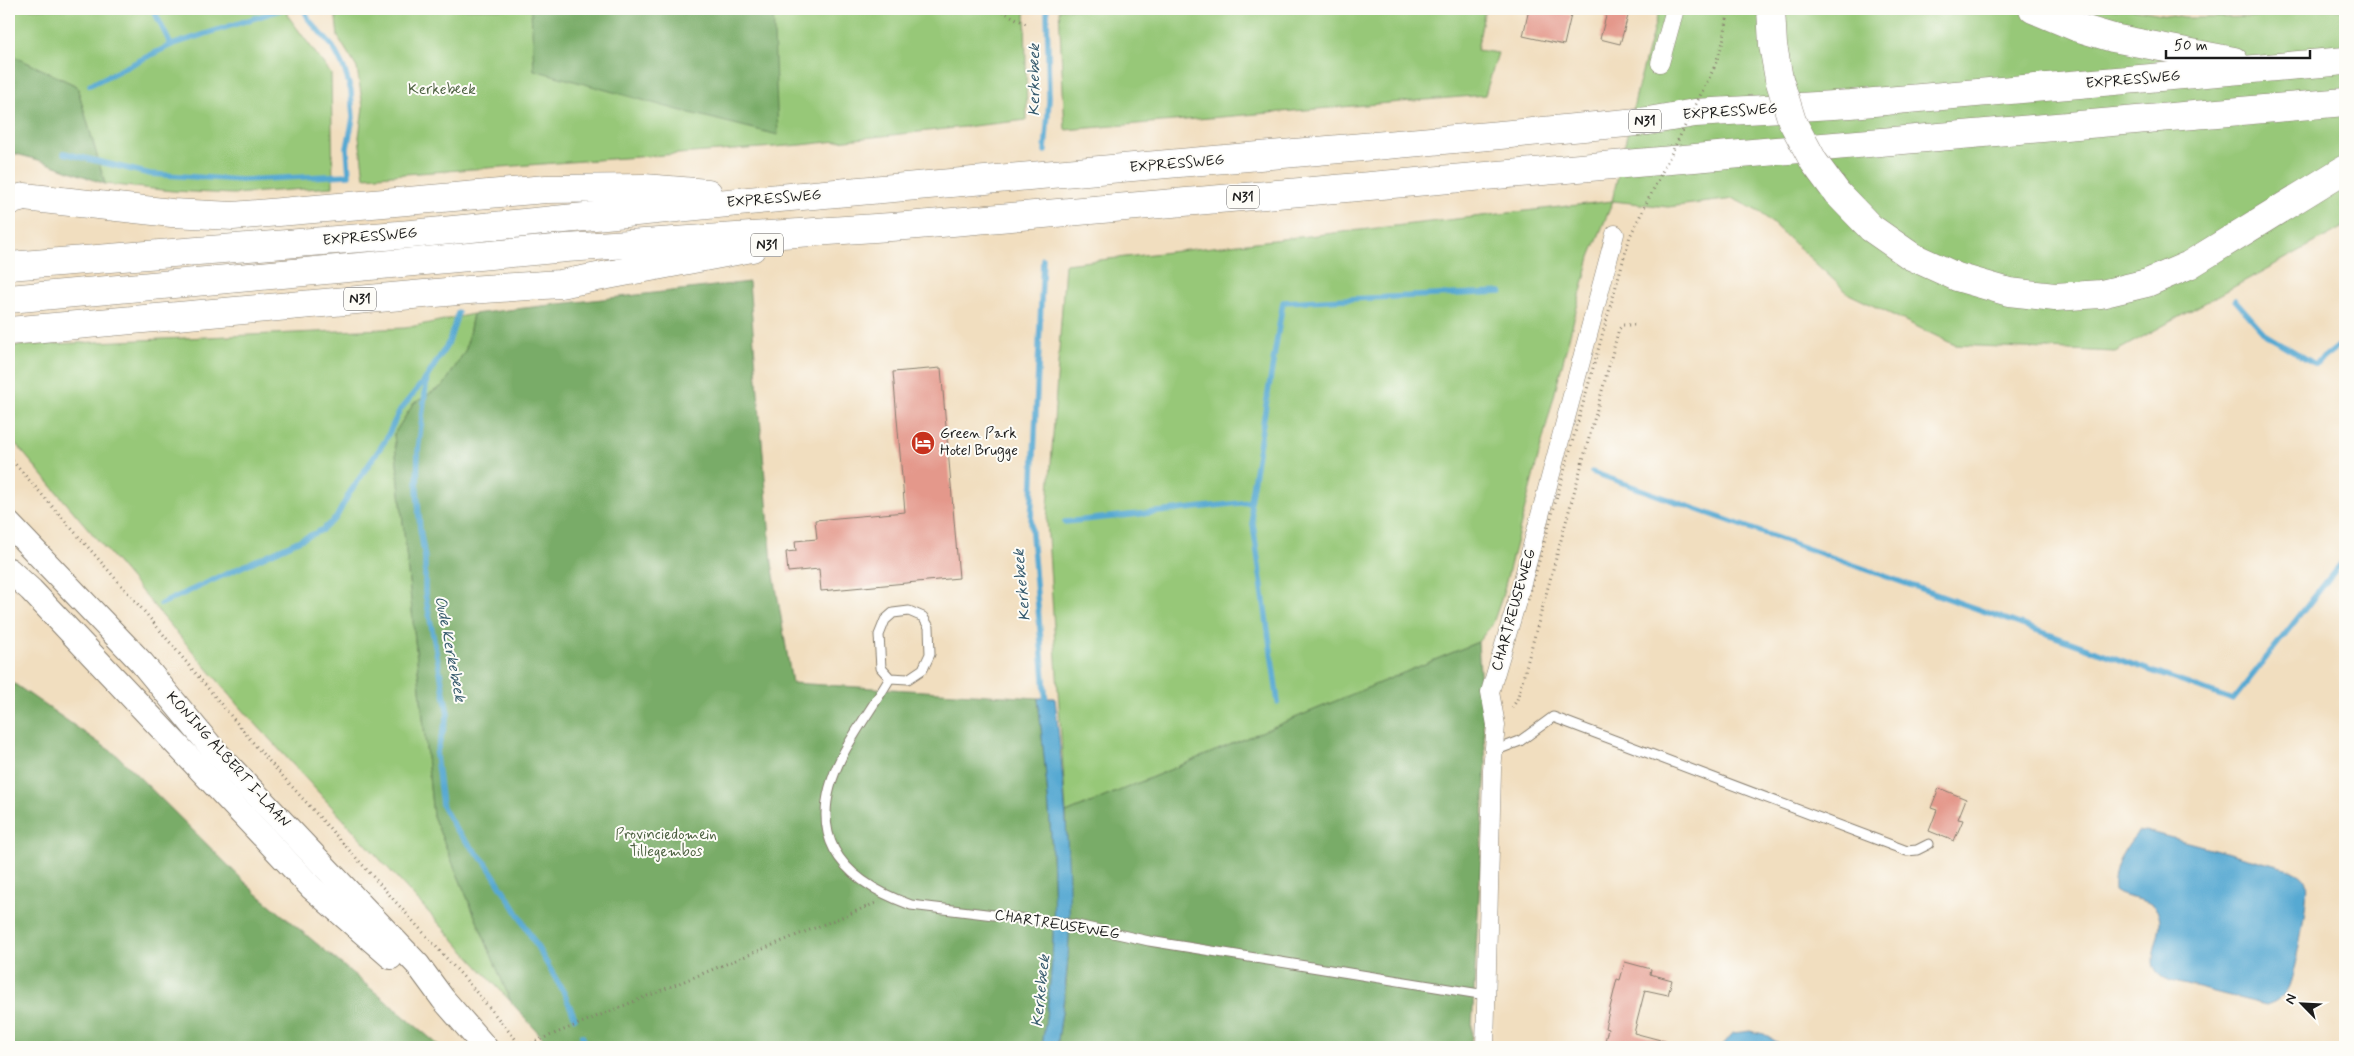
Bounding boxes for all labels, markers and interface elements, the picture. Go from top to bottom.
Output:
scale bar [2166,28,2310,60]
text: 50 m [2174,36,2208,56]
water label: Kerkebeek [1024,43,1045,116]
street label: EXPRESSWEG [2085,66,2181,94]
park label: Kerkebeek [408,80,476,100]
street label: EXPRESSWEG [1682,99,1778,125]
road number: N31 [1629,110,1661,132]
street label: EXPRESSWEG [1129,150,1225,178]
street label: EXPRESSWEG [726,185,822,213]
road number: N31 [1227,186,1259,208]
street label: EXPRESSWEG [322,223,418,251]
road number: N31 [751,234,783,256]
road number: N31 [344,288,376,310]
place label: Green Park Hotel Brugge [940,424,1018,462]
hotel icon: Green Park Hotel Brugge [910,430,936,456]
water label: Kerkebeek [1008,547,1036,622]
street label: CHARTREUSEWEG [1487,547,1541,673]
water label: Oude Kerkebeek [429,594,471,705]
street label: KONING ALBERT I-LAAN [161,688,295,832]
park label: Provinciedomein Tillegembos [615,825,717,862]
street label: CHARTREUSEWEG [993,905,1121,945]
water label: Kerkebeek [1027,953,1055,1028]
north arrow [2276,978,2326,1028]
text: N [2281,991,2301,1007]

